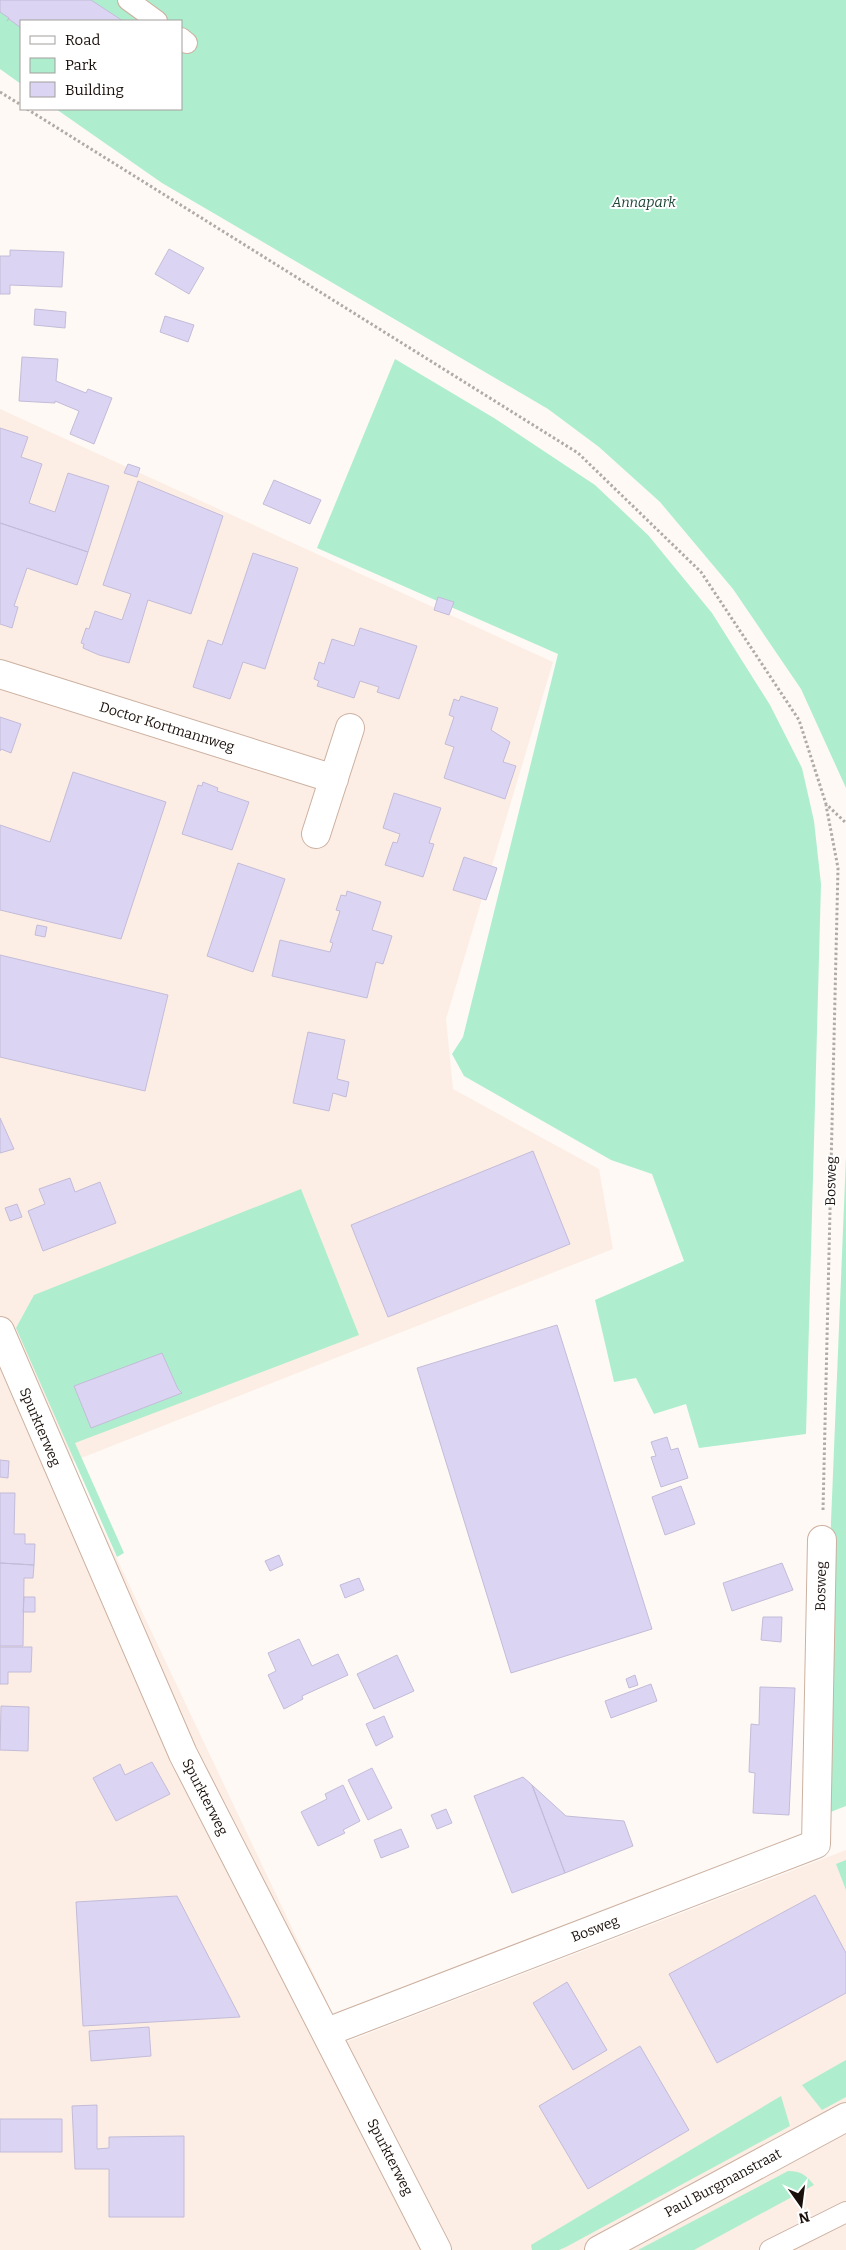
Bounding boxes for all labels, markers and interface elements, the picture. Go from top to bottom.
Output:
legend [20,20,182,110]
text: Road [65,31,100,49]
text: Park [65,56,97,74]
text: Building [65,81,124,99]
park label: Annapark [611,194,676,211]
street label: Doctor Kortmannweg [97,698,237,756]
street label: Bosweg [822,1156,840,1206]
street label: Spurkterweg [16,1385,64,1469]
street label: Bosweg [812,1561,830,1611]
street label: Spurkterweg [178,1756,232,1838]
street label: Bosweg [569,1912,621,1946]
street label: Spurkterweg [363,2116,417,2198]
street label: Paul Burgmanstraat [662,2145,784,2221]
north arrow [776,2180,826,2230]
text: N [797,2208,811,2227]

